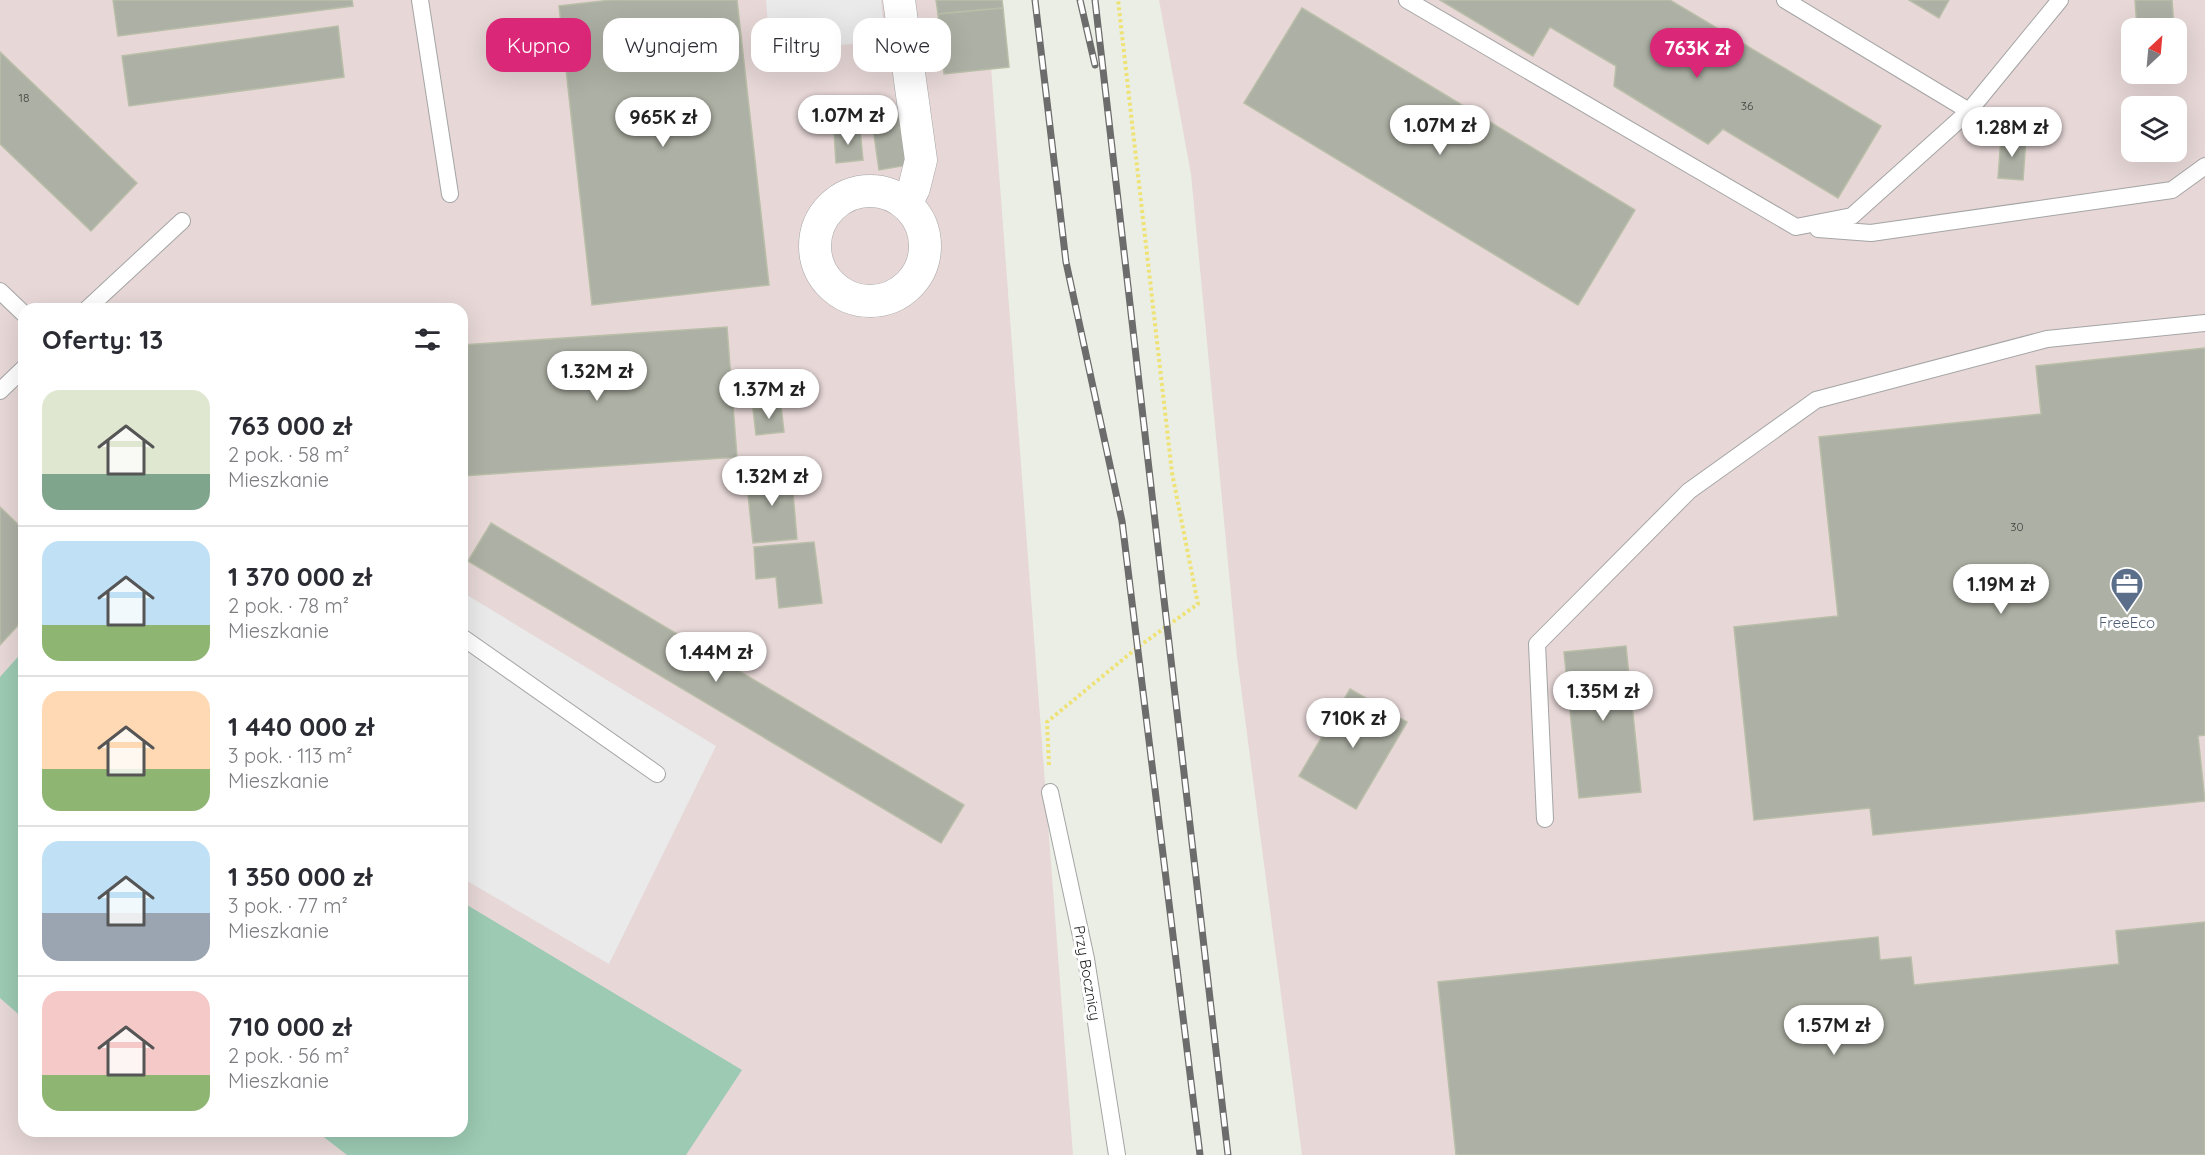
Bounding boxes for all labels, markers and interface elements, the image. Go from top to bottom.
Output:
chip: Kupno [486,18,591,72]
chip: Wynajem [603,18,739,72]
chip: Filtry [751,18,841,72]
chip: Nowe [853,18,951,72]
north arrow [2121,18,2187,84]
map controls [2121,18,2187,162]
pin: 763K zł [1642,28,1752,79]
text: 763K zł [1664,35,1730,60]
house number: 18 [19,90,29,105]
pin: 1.07M zł [786,95,910,146]
button: layers [2121,96,2187,162]
pin: 965K zł [608,97,718,148]
house number: 36 [1741,98,1754,113]
text: 1.07M zł [812,102,884,127]
text: 965K zł [629,104,697,129]
pin: 1.07M zł [1378,105,1502,156]
pin: 1.28M zł [1950,107,2074,158]
text: 1.07M zł [1404,112,1476,137]
text: 1.28M zł [1976,114,2048,139]
text: Oferty: 13 [42,323,163,356]
icon: filters [411,323,444,356]
pin: 1.32M zł [535,351,659,402]
text: 1.32M zł [561,358,633,383]
pin: 1.37M zł [707,369,831,420]
text: 1.37M zł [733,376,805,401]
text: 763 000 zł [228,409,352,442]
icon: home [90,414,162,486]
text: 2 pok. · 58 m² [228,442,350,467]
pin: 1.32M zł [710,456,834,507]
text: 1.32M zł [736,463,808,488]
text: Mieszkanie [228,467,329,492]
house number: 30 [2010,519,2024,534]
text: 1 370 000 zł [228,560,372,593]
pin: 1.19M zł [1939,564,2063,615]
icon: home [90,565,162,637]
office icon: FreeEco [2109,566,2145,613]
text: 1.19M zł [1967,571,2035,596]
text: 2 pok. · 78 m² [228,593,349,618]
place label: FreeEco [2099,613,2155,632]
text: Mieszkanie [228,618,329,643]
pin: 1.44M zł [654,632,778,683]
text: 1.44M zł [680,639,752,664]
pin: 1.35M zł [1541,671,1665,722]
text: 1.35M zł [1567,678,1639,703]
pin: 710K zł [1298,698,1408,749]
text: 710K zł [1320,705,1386,730]
text: 1 440 000 zł [228,710,374,743]
icon: home [90,715,162,787]
text: 3 pok. · 113 m² [228,743,353,768]
text: Mieszkanie [228,768,329,793]
text: 1 350 000 zł [228,860,372,893]
icon: home [90,865,162,937]
text: 3 pok. · 77 m² [228,893,348,918]
text: Mieszkanie [228,918,329,943]
street label: Przy Bocznicy [1070,924,1105,1022]
pin: 1.57M zł [1772,1005,1896,1056]
text: 710 000 zł [228,1010,351,1043]
text: 1.57M zł [1798,1012,1870,1037]
icon: home [90,1015,162,1087]
text: 2 pok. · 56 m² [228,1043,350,1068]
text: Mieszkanie [228,1068,329,1093]

